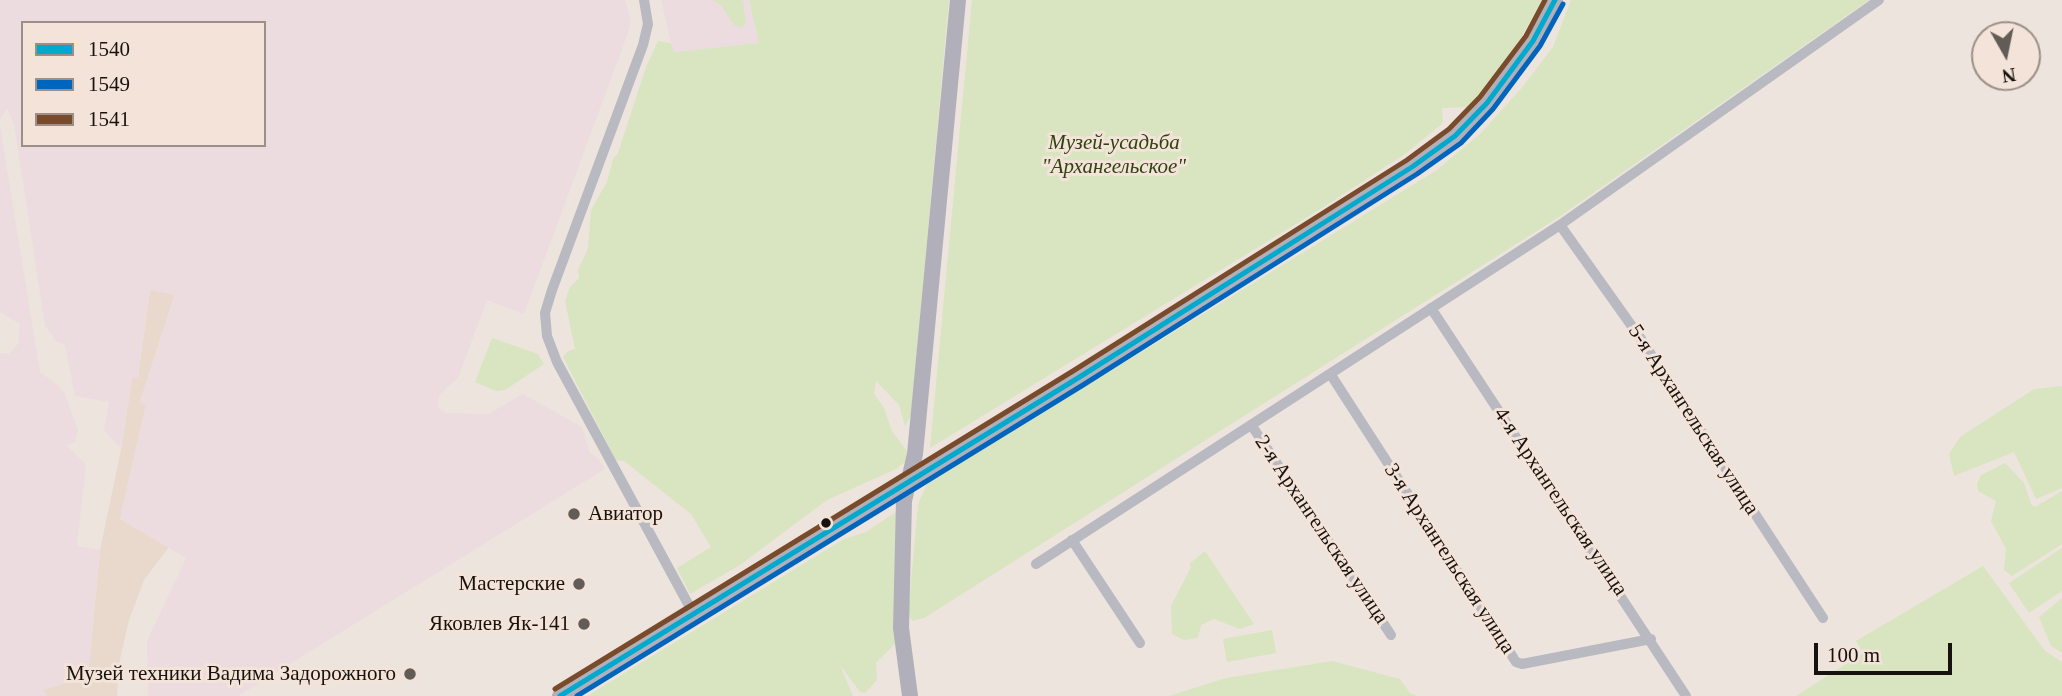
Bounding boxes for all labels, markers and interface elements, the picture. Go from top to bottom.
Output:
legend [21,21,266,147]
north arrow [1971,21,2041,91]
text: 1540 [88,37,130,61]
text: N [2001,64,2017,87]
text: 1549 [88,72,130,96]
text: 1541 [88,107,130,131]
park label: Музей-усадьба "Архангельское" [1042,130,1186,180]
street label: 5-я Архангельская улица [1622,320,1764,520]
street label: 4-я Архангельская улица [1488,403,1632,601]
street label: 2-я Архангельская улица [1249,431,1393,629]
street label: 3-я Архангельская улица [1378,459,1520,659]
place label: Авиатор [588,501,663,527]
marker: Авиатор [566,506,582,522]
unlabelled marker [819,516,833,530]
place label: Мастерские [459,571,565,597]
marker: Мастерские [571,576,587,592]
place label: Яковлев Як-141 [429,611,570,637]
marker: Яковлев Як-141 [576,616,592,632]
scale bar [1817,630,1955,674]
text: 100 m [1827,643,1880,667]
place label: Музей техники Вадима Задорожного [66,661,396,687]
marker: Музей техники Вадима Задорожного [402,666,418,682]

